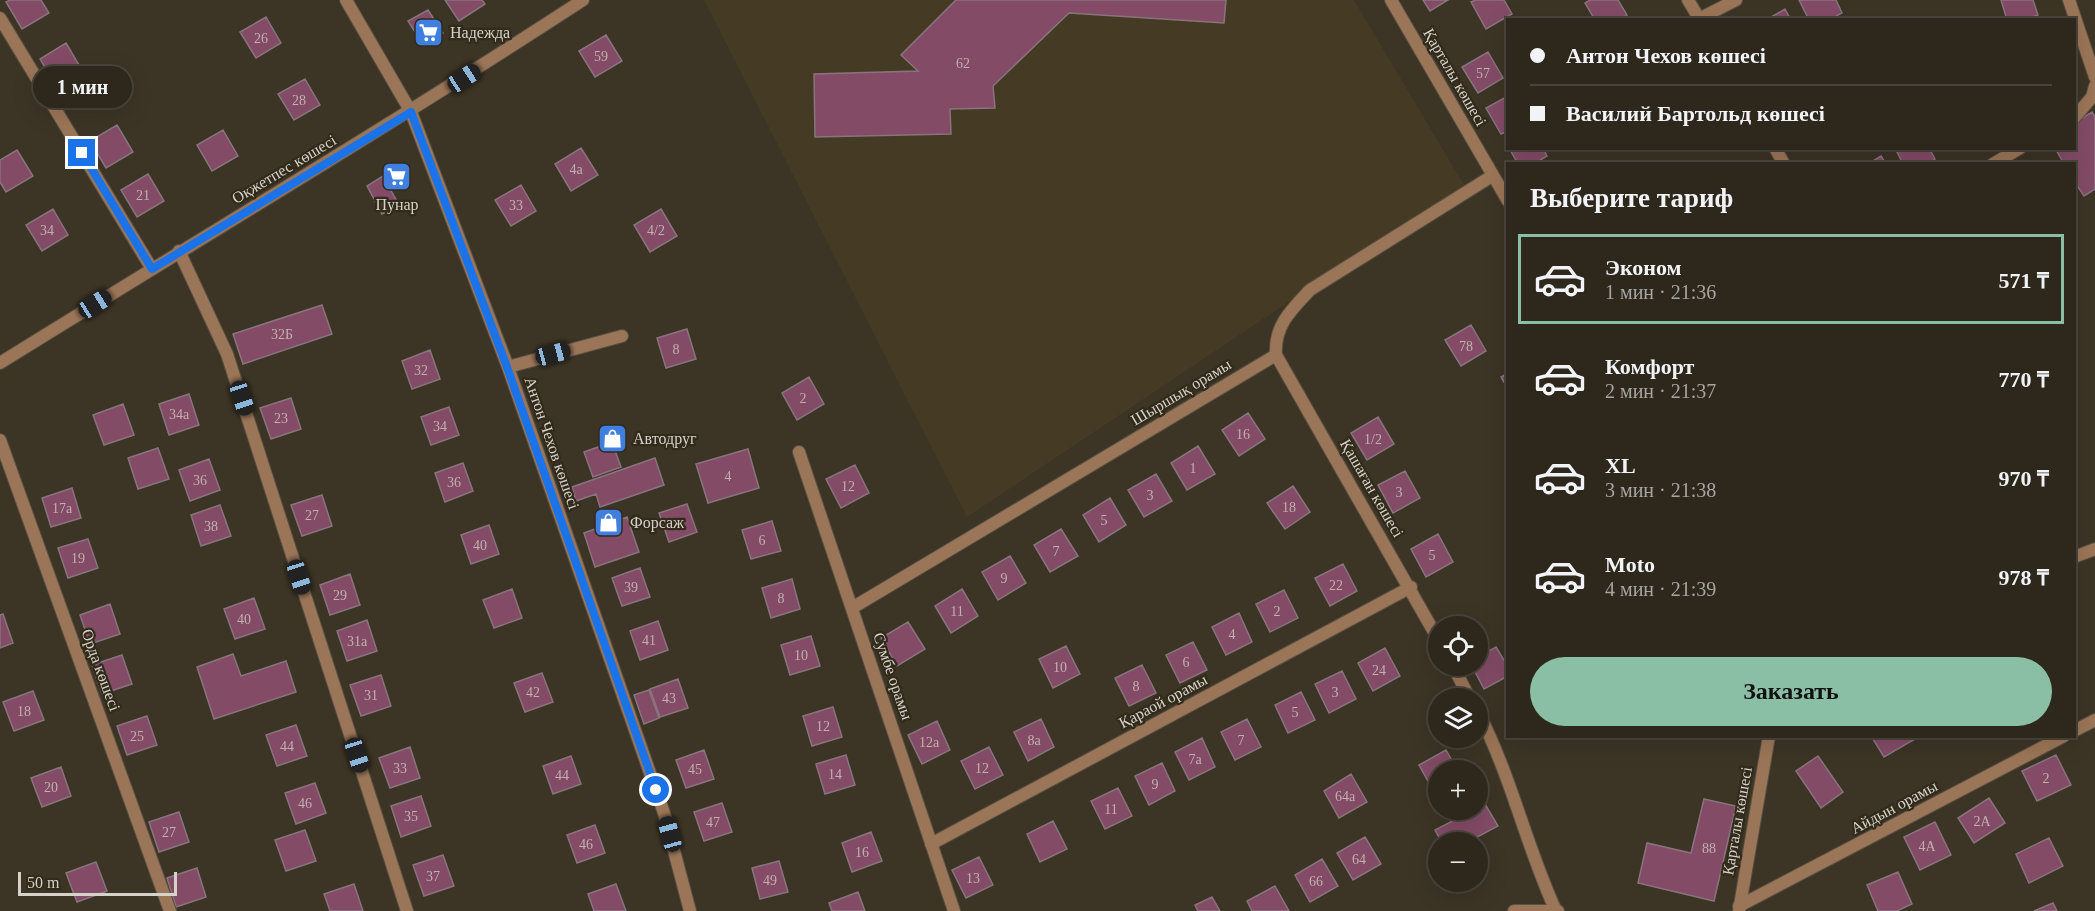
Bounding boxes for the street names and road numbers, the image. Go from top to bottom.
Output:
street label: Қарталы көшесі [1419,25,1490,130]
street label: Оқжетпес көшесі [229,131,340,208]
street label: Шыршық орамы [1128,355,1235,429]
street label: Антон Чехов көшесі [521,375,583,512]
street label: Қашаған көшесі [1336,436,1407,541]
street label: Орда көшесі [77,627,124,714]
street label: Сумбе орамы [869,630,916,722]
street label: Қараой орамы [1116,671,1211,732]
street label: Қарталы көшесі [1719,765,1756,877]
street label: Айдын орамы [1848,777,1941,838]

